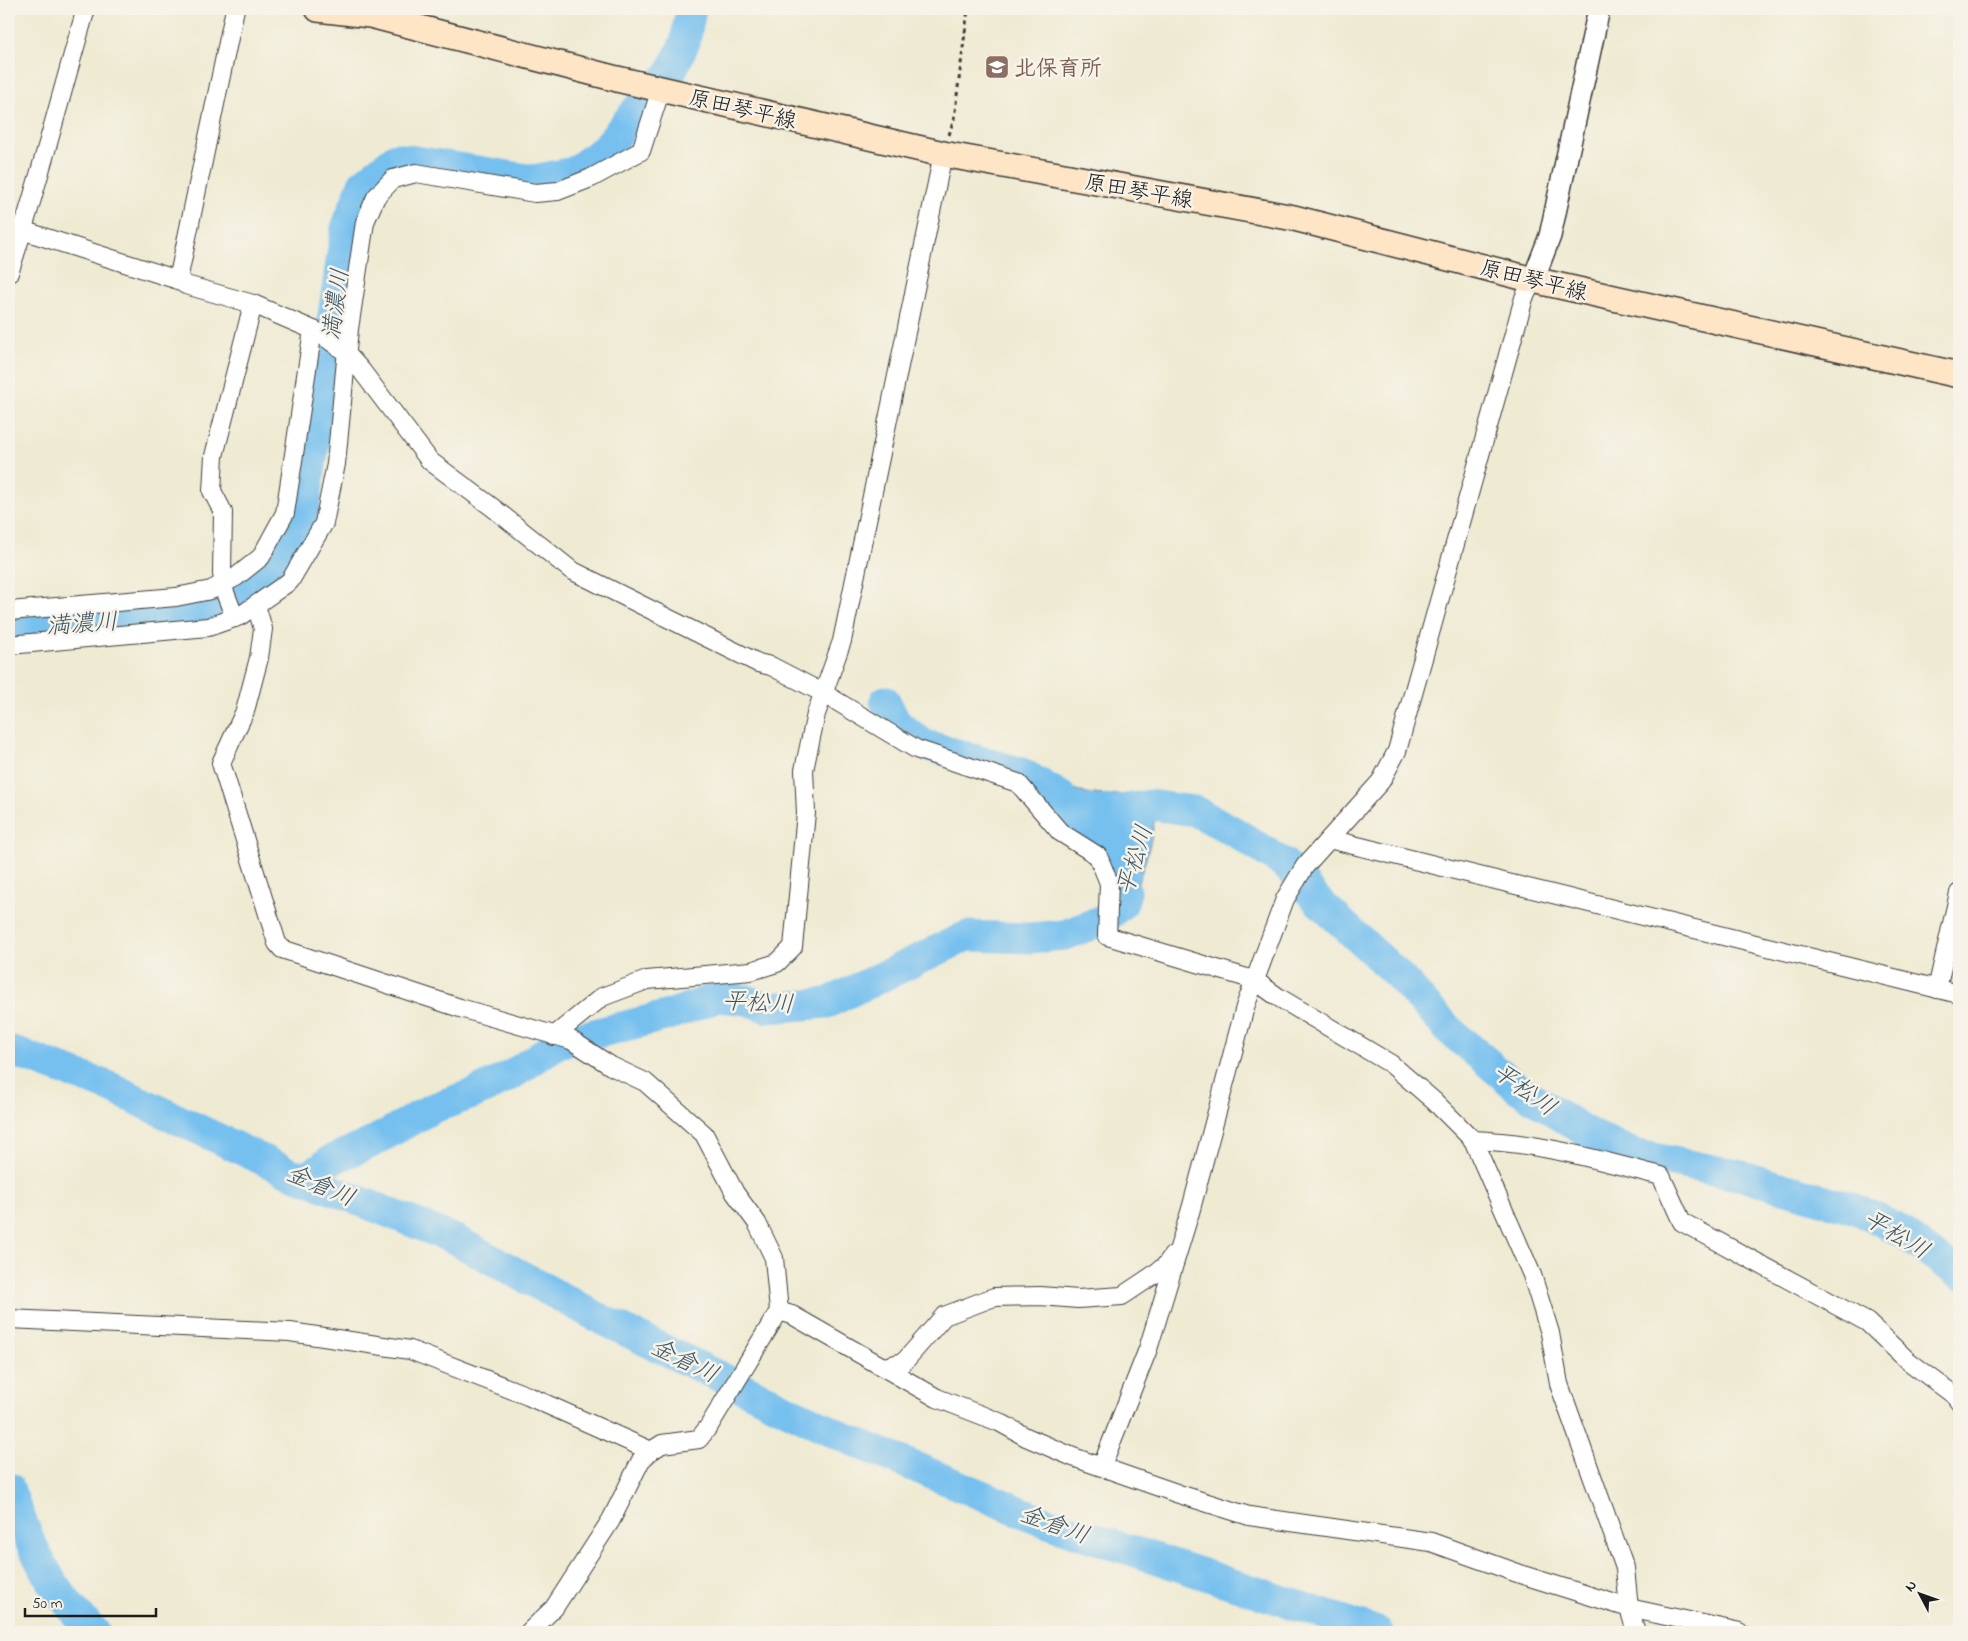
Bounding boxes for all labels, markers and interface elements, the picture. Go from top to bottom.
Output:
school or university icon: 北保育所 [984,54,1010,80]
place label: 北保育所 [1014,54,1102,86]
street label: 原田琴平線 [685,83,800,139]
street label: 原田琴平線 [1082,168,1195,218]
street label: 原田琴平線 [1476,253,1591,311]
water label: 満濃川 [315,266,360,342]
water label: 満濃川 [45,606,119,645]
water label: 平松川 [1109,821,1164,900]
water label: 平松川 [721,985,795,1024]
water label: 平松川 [1484,1056,1563,1126]
water label: 金倉川 [280,1157,360,1217]
water label: 平松川 [1856,1203,1936,1270]
water label: 金倉川 [644,1331,724,1394]
water label: 金倉川 [1014,1498,1094,1555]
north arrow [1896,1568,1946,1618]
text: N [1900,1576,1922,1597]
scale bar [25,1586,156,1618]
text: 50 m [32,1593,63,1615]

